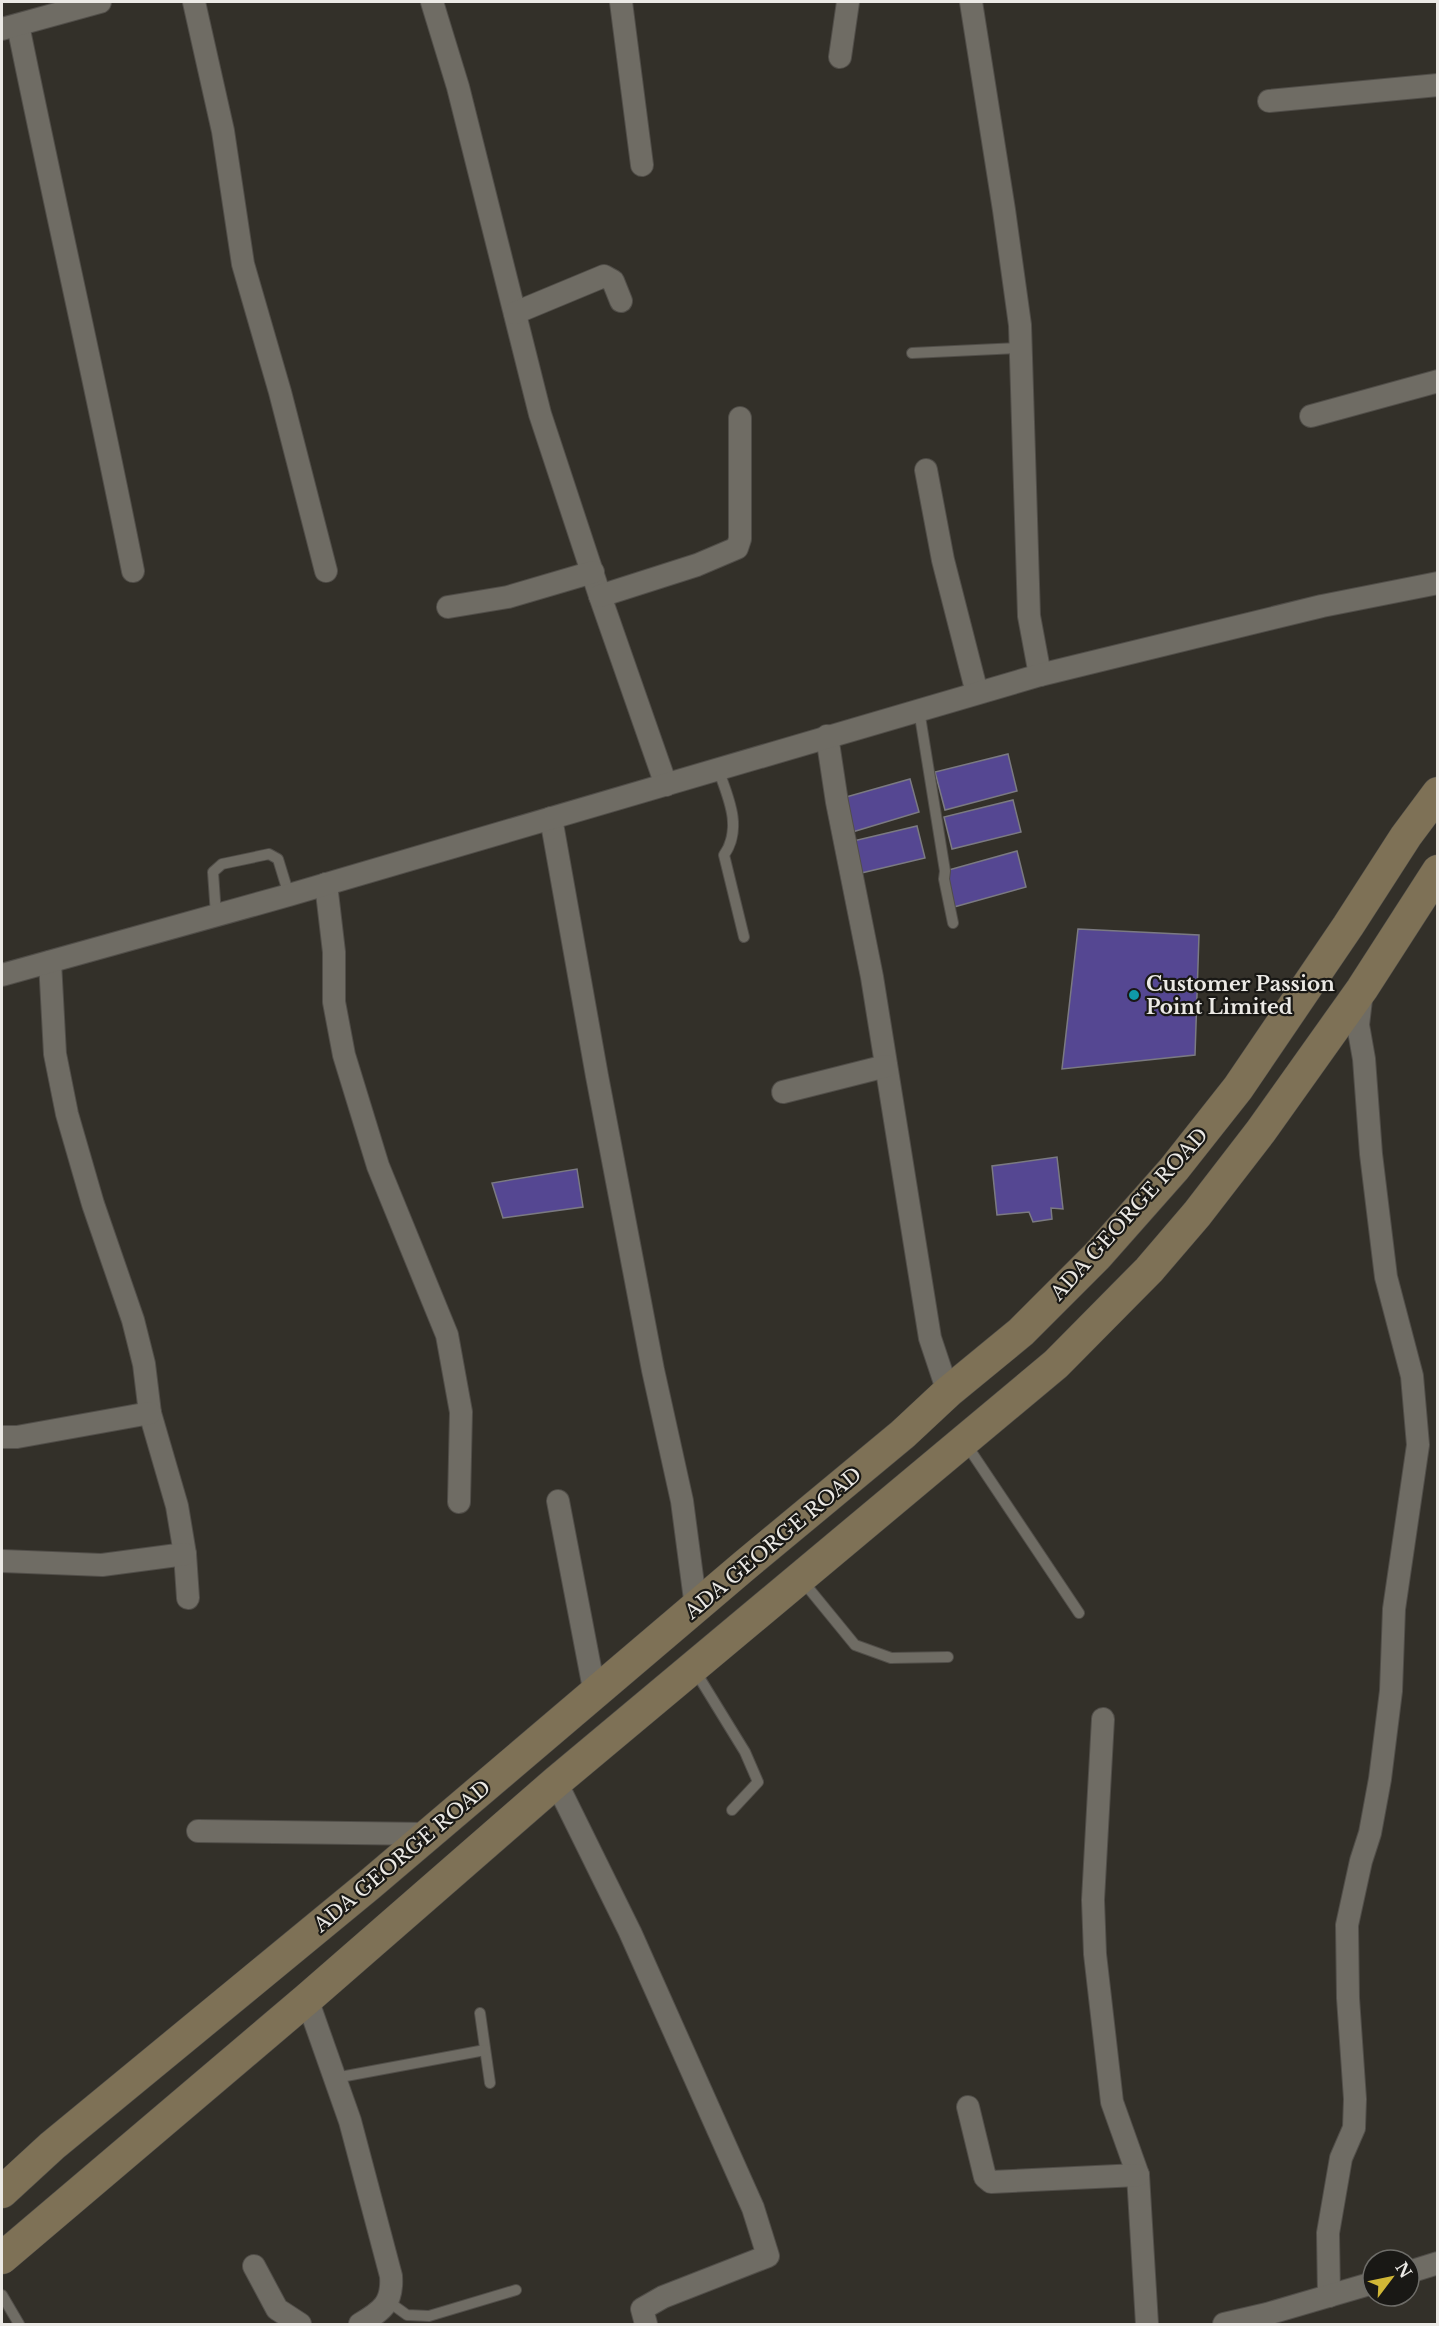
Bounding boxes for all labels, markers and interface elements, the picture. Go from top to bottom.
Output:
place label: Customer Passion Point Limited [1146,972,1335,1019]
marker: Customer Passion Point Limited [1127,988,1141,1002]
street label: ADA GEORGE ROAD [1045,1123,1213,1306]
street label: ADA GEORGE ROAD [679,1462,866,1625]
street label: ADA GEORGE ROAD [308,1775,495,1938]
north arrow [1361,2248,1421,2308]
text: N [1391,2258,1416,2282]

